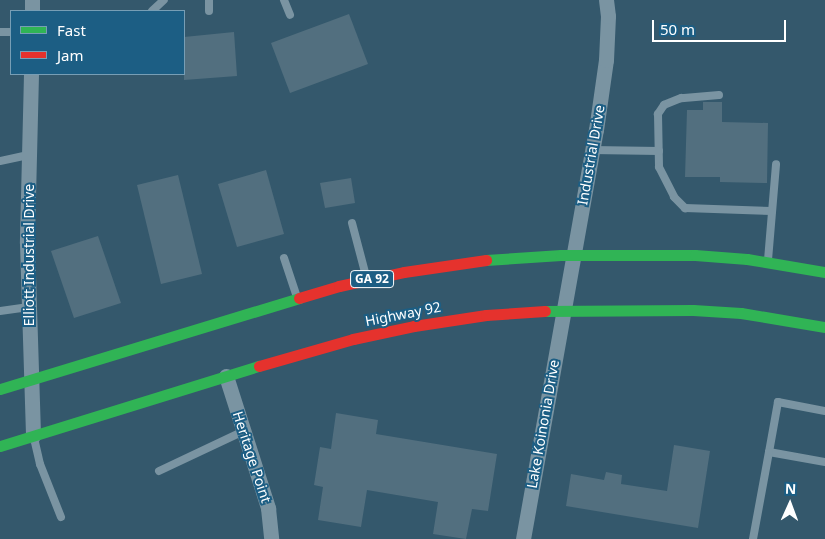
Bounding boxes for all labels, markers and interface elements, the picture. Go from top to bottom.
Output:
legend [10,10,185,75]
scale bar [655,10,789,42]
text: 50 m [660,19,695,39]
text: Fast [57,20,86,40]
text: Jam [57,45,84,65]
street label: Industrial Drive [574,104,608,206]
street label: Elliott Industrial Drive [21,184,37,326]
road number: GA 92 [350,270,394,288]
street label: Highway 92 [364,298,442,330]
street label: Lake Koinonia Drive [523,358,563,490]
street label: Heritage Point [229,409,275,505]
north arrow [765,479,815,529]
text: N [785,479,797,498]

